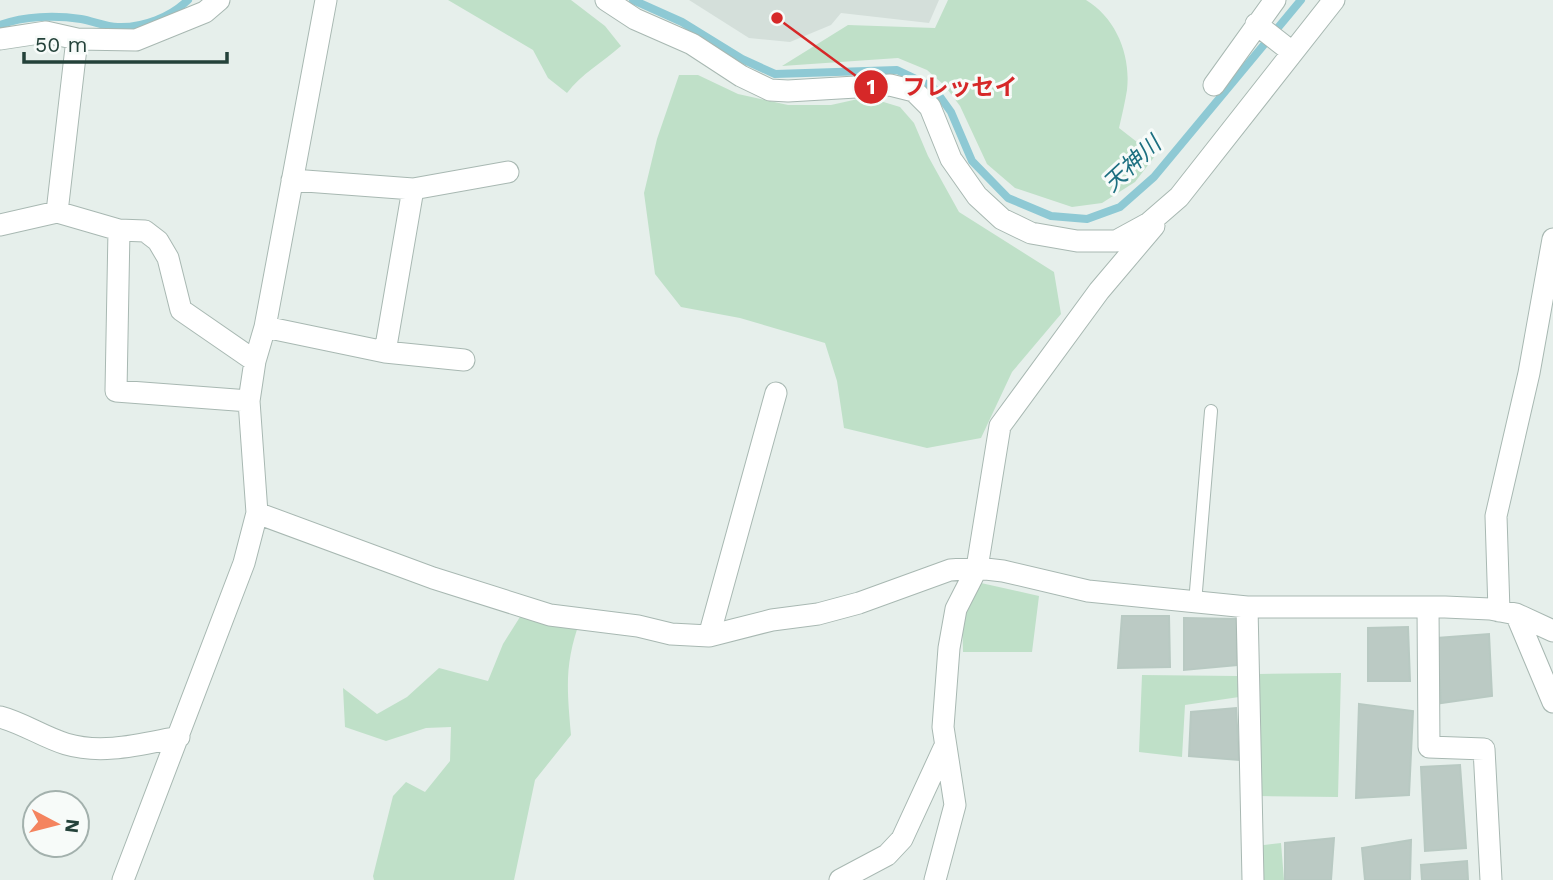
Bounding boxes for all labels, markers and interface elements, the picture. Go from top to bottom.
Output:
scale bar [24,21,228,65]
text: 50 m [35,32,87,57]
callout: フレッセイ [854,65,1032,109]
text: 1 [866,74,876,99]
text: フレッセイ [903,74,1018,101]
water label: 天神川 [1098,129,1169,197]
north arrow [21,789,91,859]
text: N [60,818,85,834]

